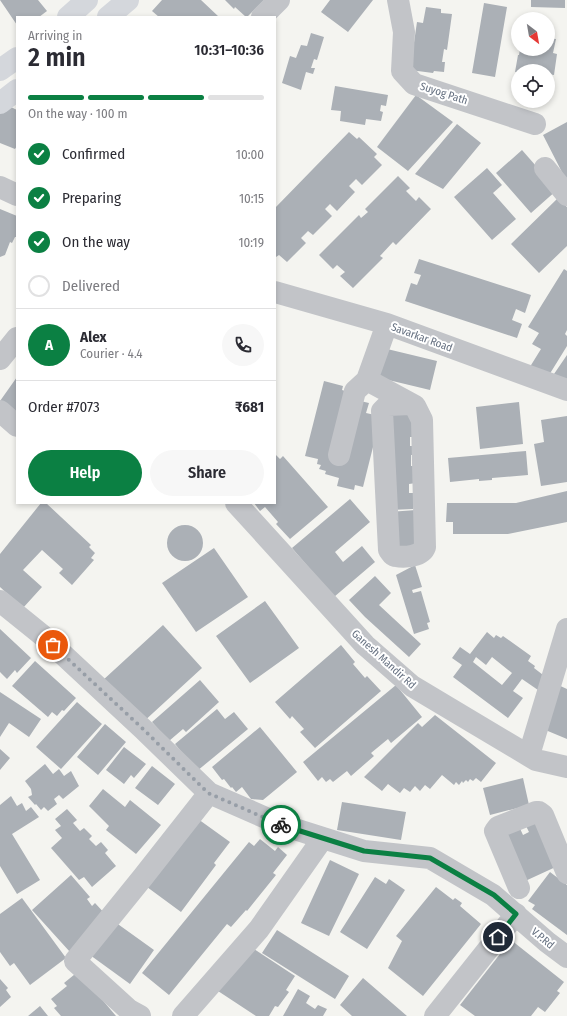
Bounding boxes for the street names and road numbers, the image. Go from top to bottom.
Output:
street label: Suyog Path [418,80,469,107]
street label: Savarkar Road [389,320,454,355]
street label: Ganesh Mandir Rd [349,627,418,692]
street label: V.P.Rd [529,925,557,952]

